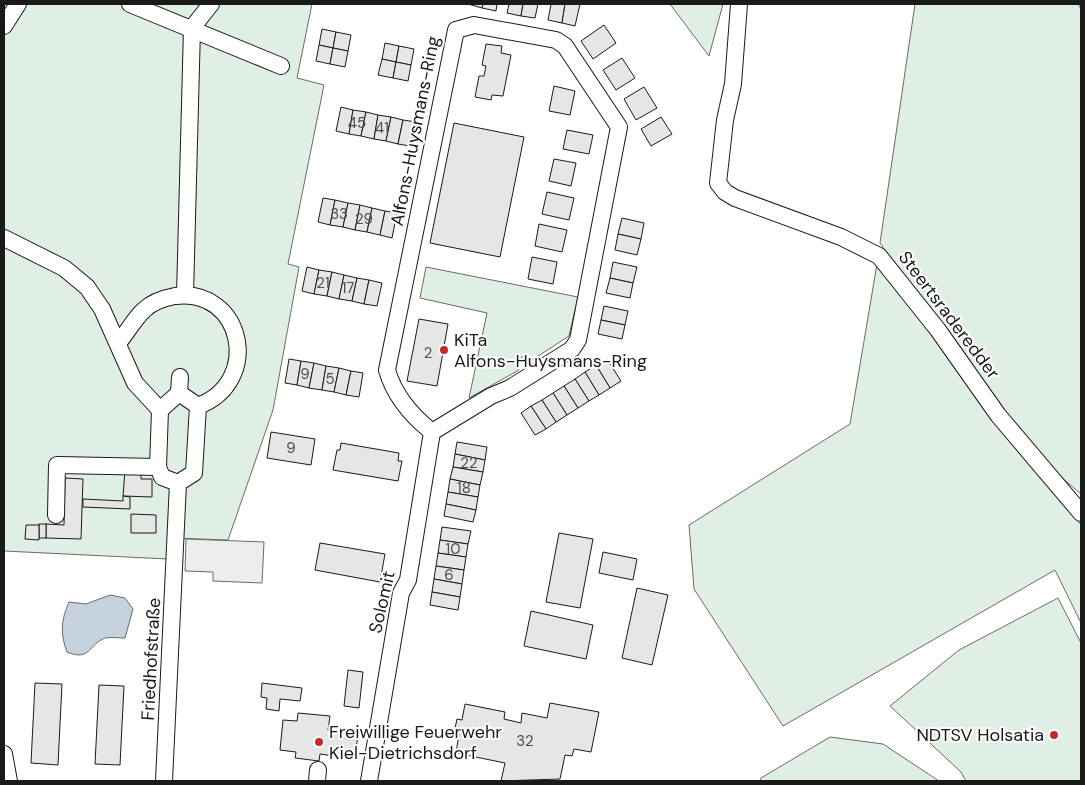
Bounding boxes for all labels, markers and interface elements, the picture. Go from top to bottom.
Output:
street label: Alfons-Huysmans-Ring [385,34,445,228]
house number: 45 [348,113,366,133]
house number: 41 [375,118,389,138]
house number: 33 [330,204,348,224]
house number: 29 [355,209,373,229]
street label: Steertsraderedder [893,246,1005,384]
house number: 21 [316,273,330,293]
house number: 17 [342,278,354,298]
place label: KiTa Alfons-Huysmans-Ring [454,328,647,373]
house number: 2 [424,343,432,363]
marker: KiTa Alfons-Huysmans-Ring [438,344,450,356]
house number: 9 [300,364,310,384]
house number: 5 [325,369,335,389]
house number: 9 [286,438,296,458]
house number: 22 [460,453,478,473]
house number: 18 [457,478,471,498]
house number: 10 [446,539,460,559]
house number: 6 [444,565,454,585]
street label: Solomit [363,569,401,635]
street label: Friedhofstraße [136,597,166,721]
place label: Freiwillige Feuerwehr Kiel-Dietrichsdorf [329,720,502,765]
place label: NDTSV Holsatia [916,723,1044,747]
marker: NDTSV Holsatia [1048,729,1060,741]
house number: 32 [516,731,534,751]
marker: Freiwillige Feuerwehr Kiel-Dietrichsdorf [313,736,325,748]

